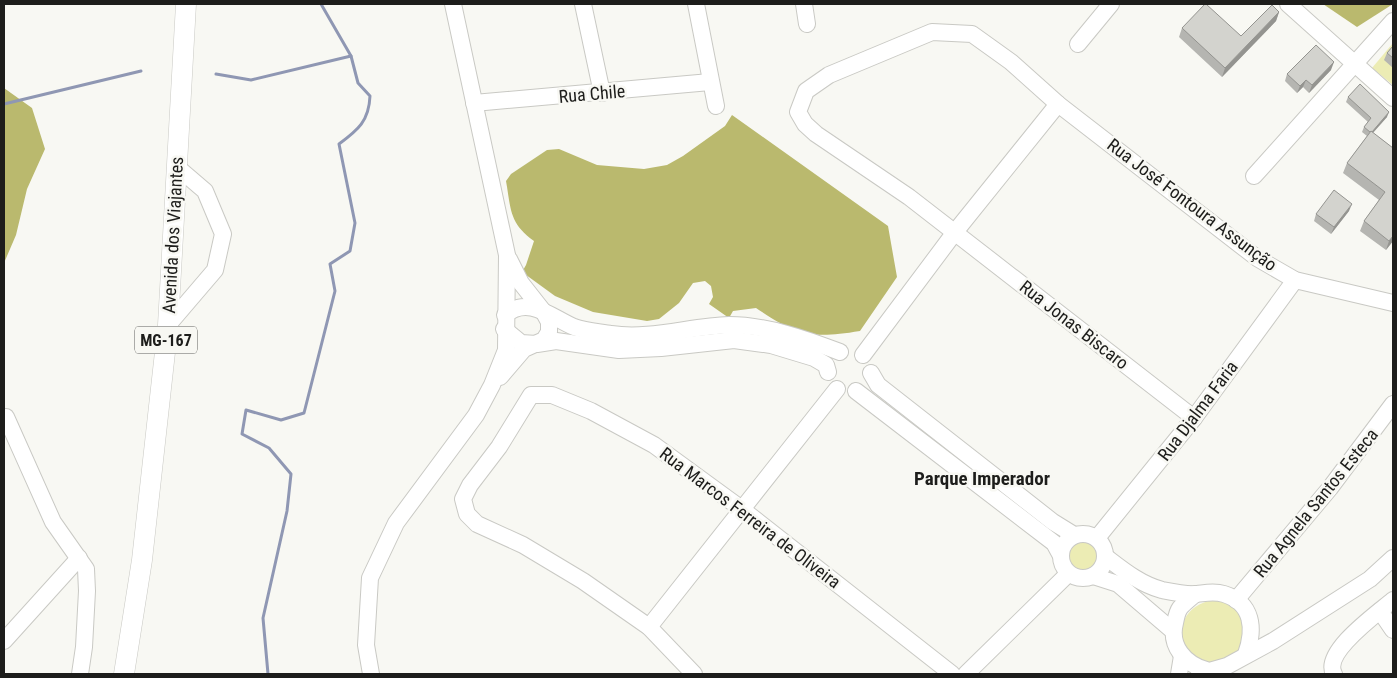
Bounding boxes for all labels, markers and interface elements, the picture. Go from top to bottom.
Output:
street label: Rua Chile [558,80,626,107]
street label: Rua José Fontoura Assunção [1103,134,1281,275]
street label: Avenida dos Viajantes [158,156,187,314]
street label: Rua Jonas Biscaro [1016,276,1133,373]
road number: MG-167 [135,326,197,354]
street label: Rua Djalma Faria [1153,357,1242,465]
street label: Rua Agnela Santos Esteca [1249,424,1382,581]
street label: Rua Marcos Ferreira de Oliveira [656,443,845,592]
district label: Parque Imperador [914,467,1050,490]

